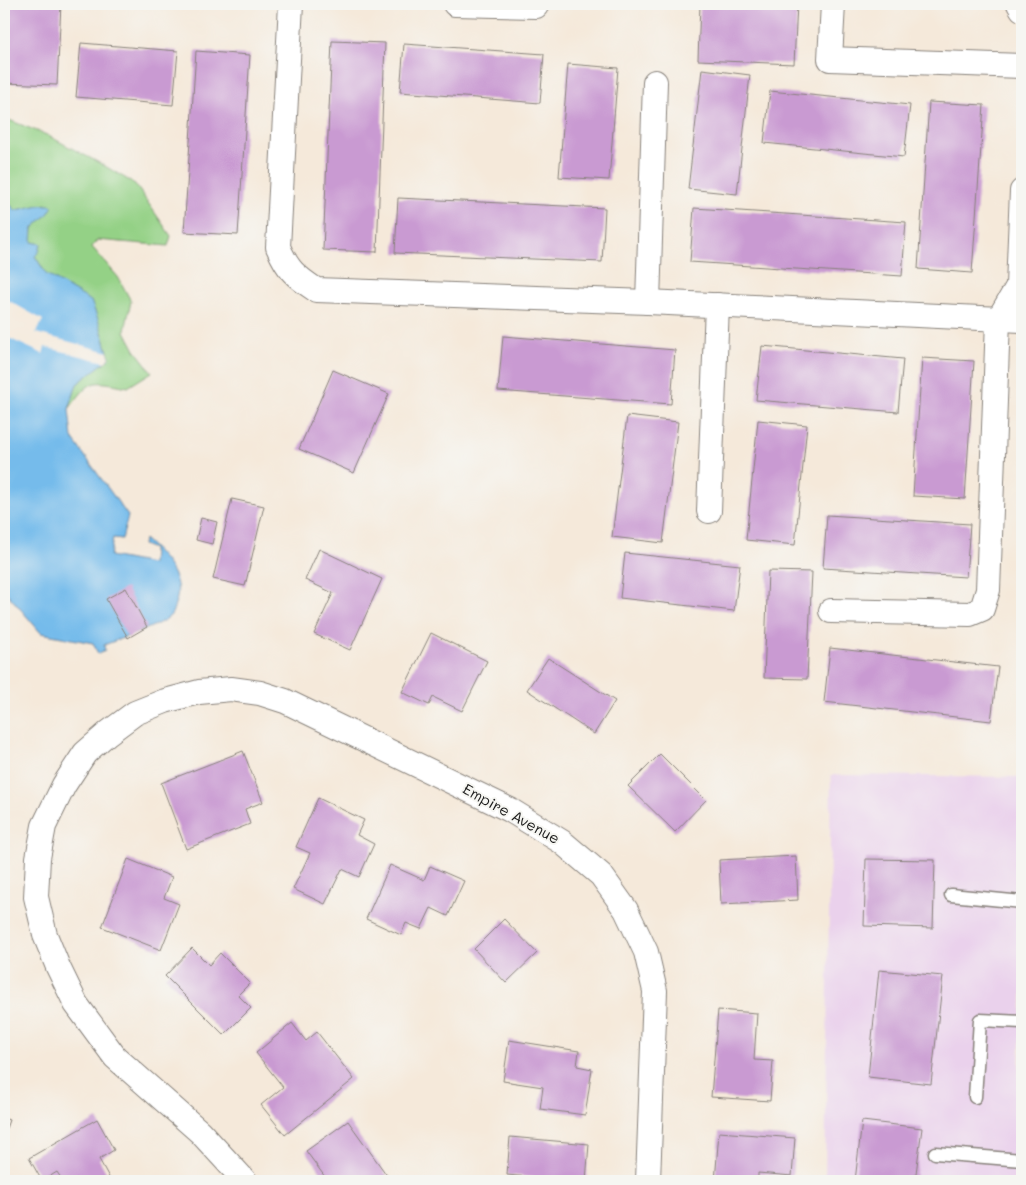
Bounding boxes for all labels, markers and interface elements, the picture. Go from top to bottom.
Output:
street label: Empire Avenue [459,778,564,848]

